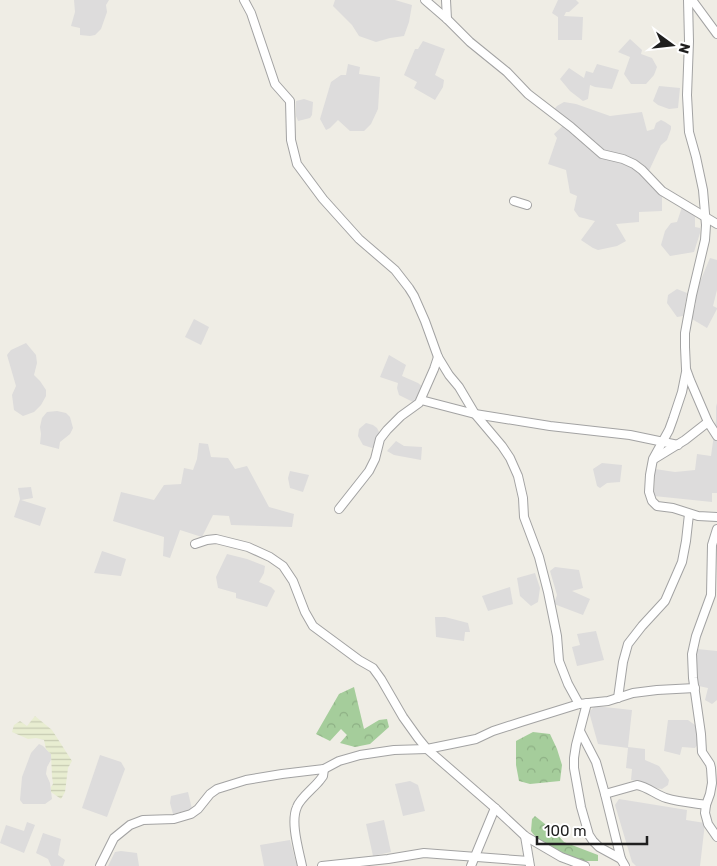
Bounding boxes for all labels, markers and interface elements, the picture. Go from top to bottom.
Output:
north arrow [647,20,697,70]
text: N [675,41,694,55]
scale bar [537,814,647,846]
text: 100 m [544,822,586,840]

